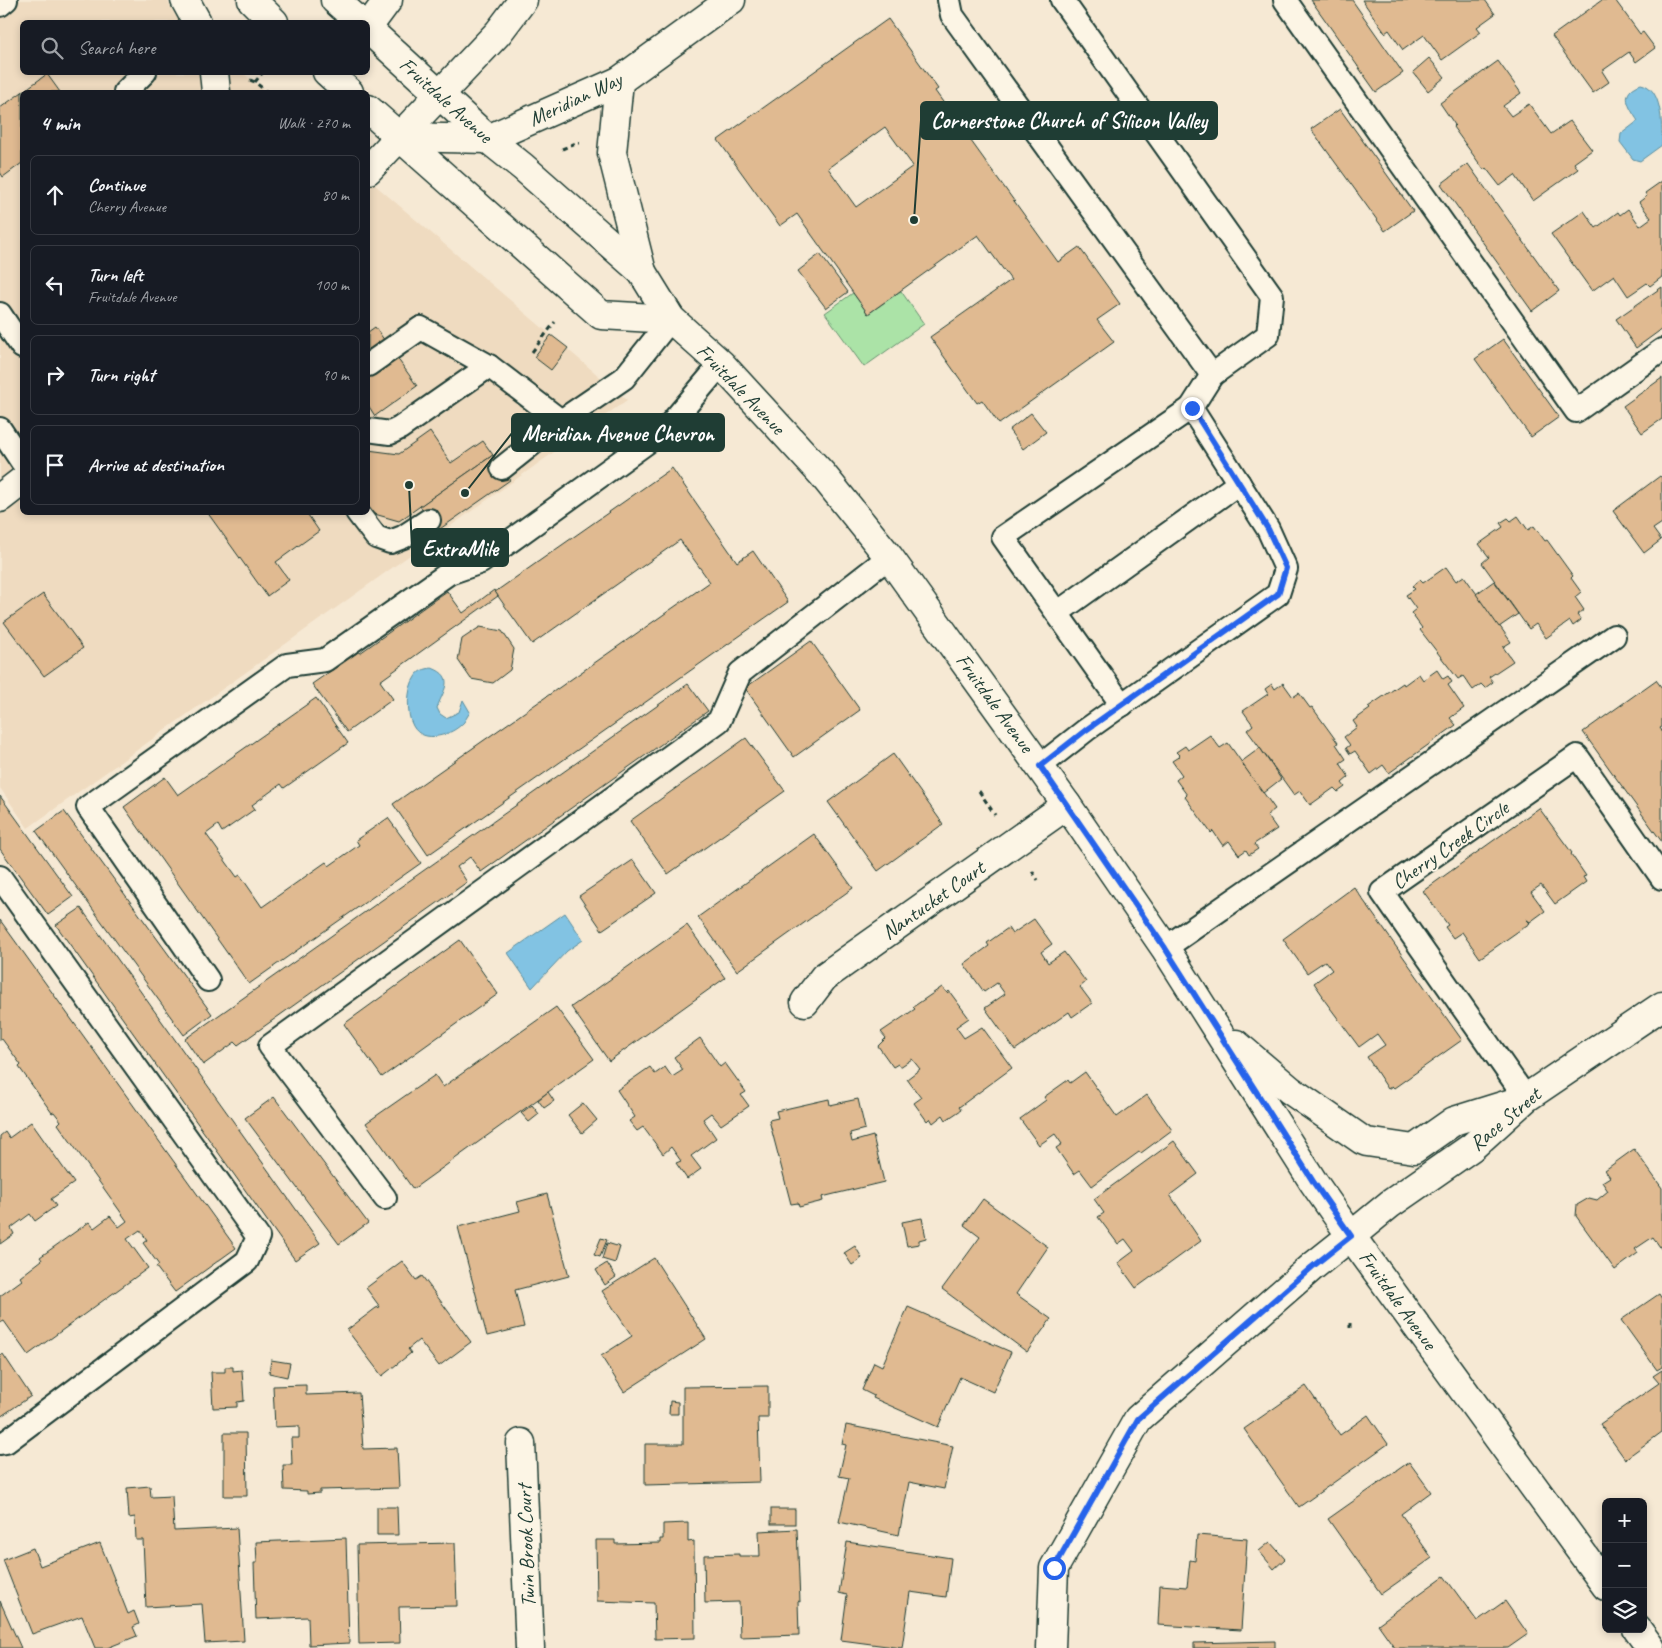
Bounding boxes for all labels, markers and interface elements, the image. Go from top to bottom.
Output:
search box [20,20,370,75]
icon: search [38,34,66,62]
text: Search here [78,36,155,60]
street label: Fruitdale Avenue [394,51,499,150]
street label: Meridian Way [524,65,627,132]
callout: Cornerstone Church of Silicon Valley [921,102,1217,139]
text: Cornerstone Church of Silicon Valley [931,107,1209,135]
text: 4 min [40,110,80,136]
text: Walk · 270 m [278,113,350,133]
text: Continue [88,173,145,197]
icon: ahead [41,181,69,209]
text: 80 m [322,185,349,205]
text: Cherry Avenue [88,197,166,217]
text: Turn left [88,263,143,287]
icon: left [41,271,69,299]
text: 100 m [315,275,349,295]
text: Fruitdale Avenue [88,287,177,307]
street label: Fruitdale Avenue [691,338,792,441]
icon: right [41,361,69,389]
text: Turn right [88,363,155,387]
text: 90 m [322,365,349,385]
route end [1181,397,1204,420]
callout: Meridian Avenue Chevron [512,414,724,451]
text: Meridian Avenue Chevron [522,420,716,448]
icon: arrive [41,451,69,479]
text: Arrive at destination [88,453,224,477]
callout: ExtraMile [412,529,508,566]
text: ExtraMile [422,535,500,563]
street label: Fruitdale Avenue [950,648,1041,759]
street label: Cherry Creek Circle [1386,794,1515,895]
street label: Nantucket Court [876,854,991,945]
street label: Race Street [1464,1080,1547,1156]
street label: Fruitdale Avenue [1353,1245,1444,1356]
street label: Twin Brook Court [511,1481,541,1608]
map controls [1602,1498,1647,1633]
button: + [1602,1498,1647,1543]
button: − [1602,1543,1647,1588]
route start [1043,1557,1066,1580]
button: layers [1602,1588,1647,1633]

